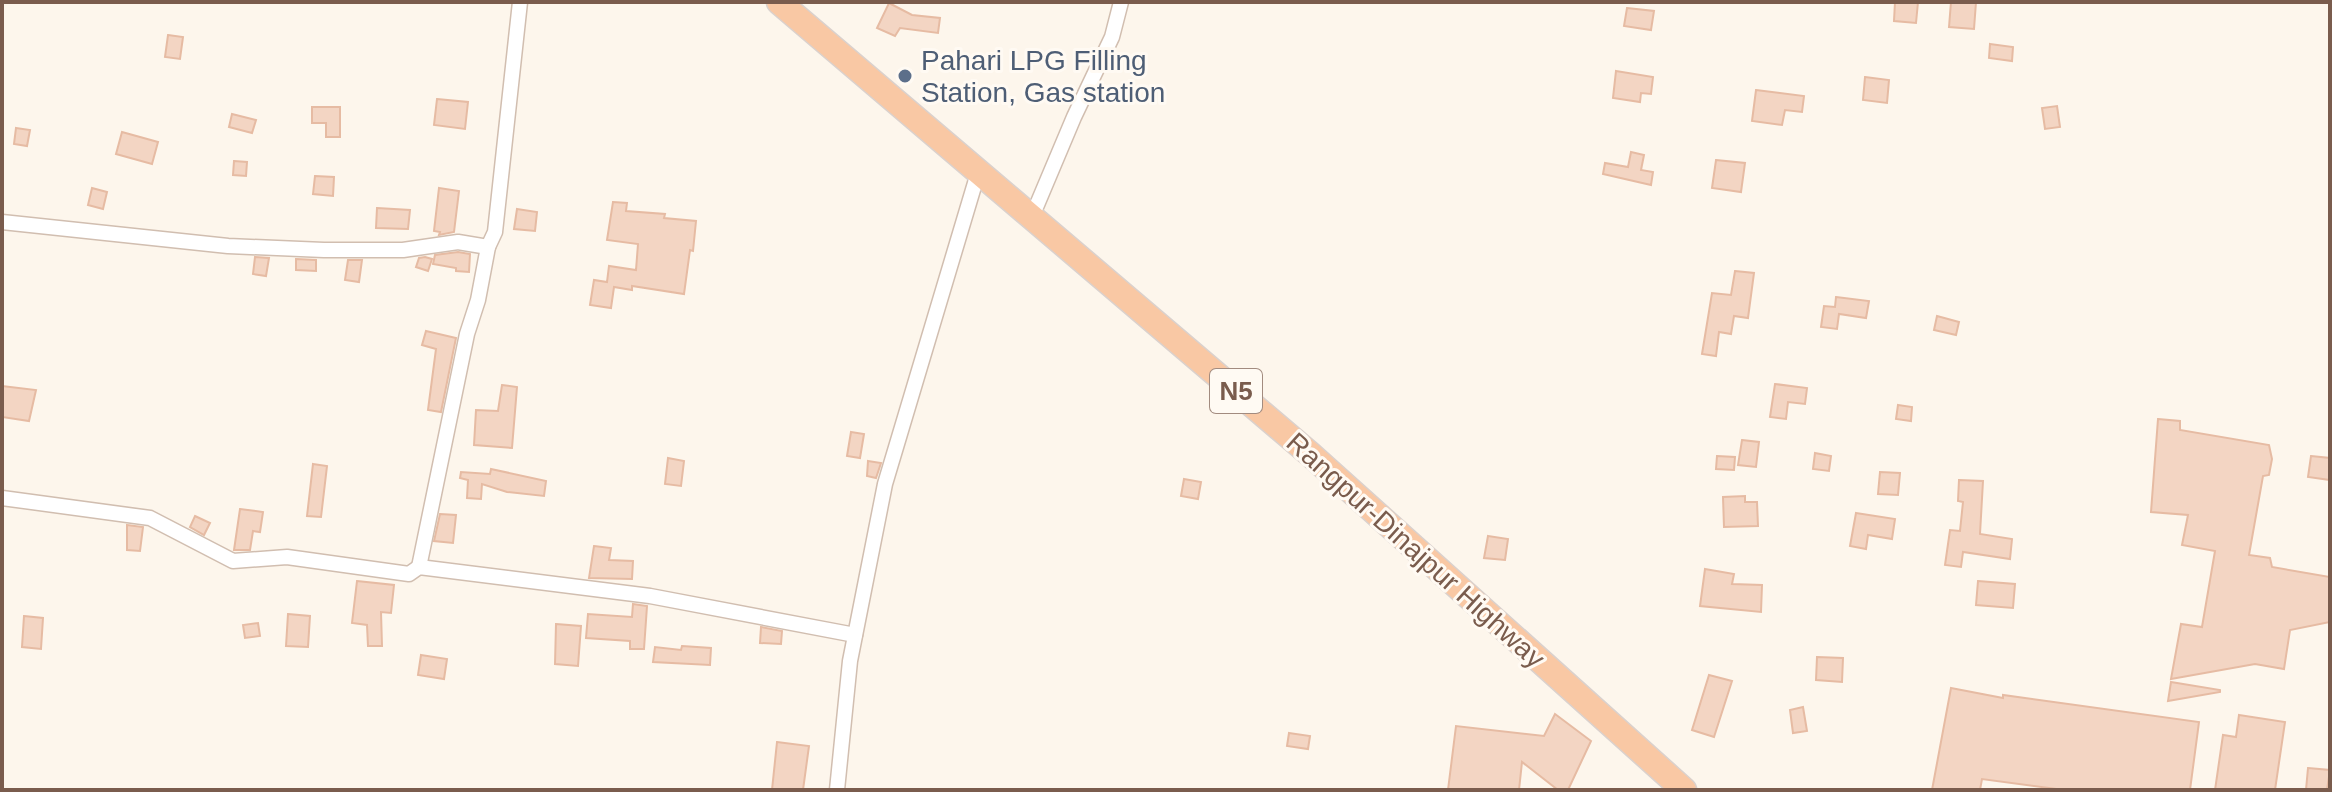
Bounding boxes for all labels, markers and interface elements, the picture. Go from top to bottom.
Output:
place label: Pahari LPG Filling Station, Gas station [921,45,1165,108]
marker: Pahari LPG Filling Station, Gas station [896,67,914,85]
road number: N5 [1210,369,1262,413]
street label: Rangpur-Dinajpur Highway [1280,426,1551,674]

